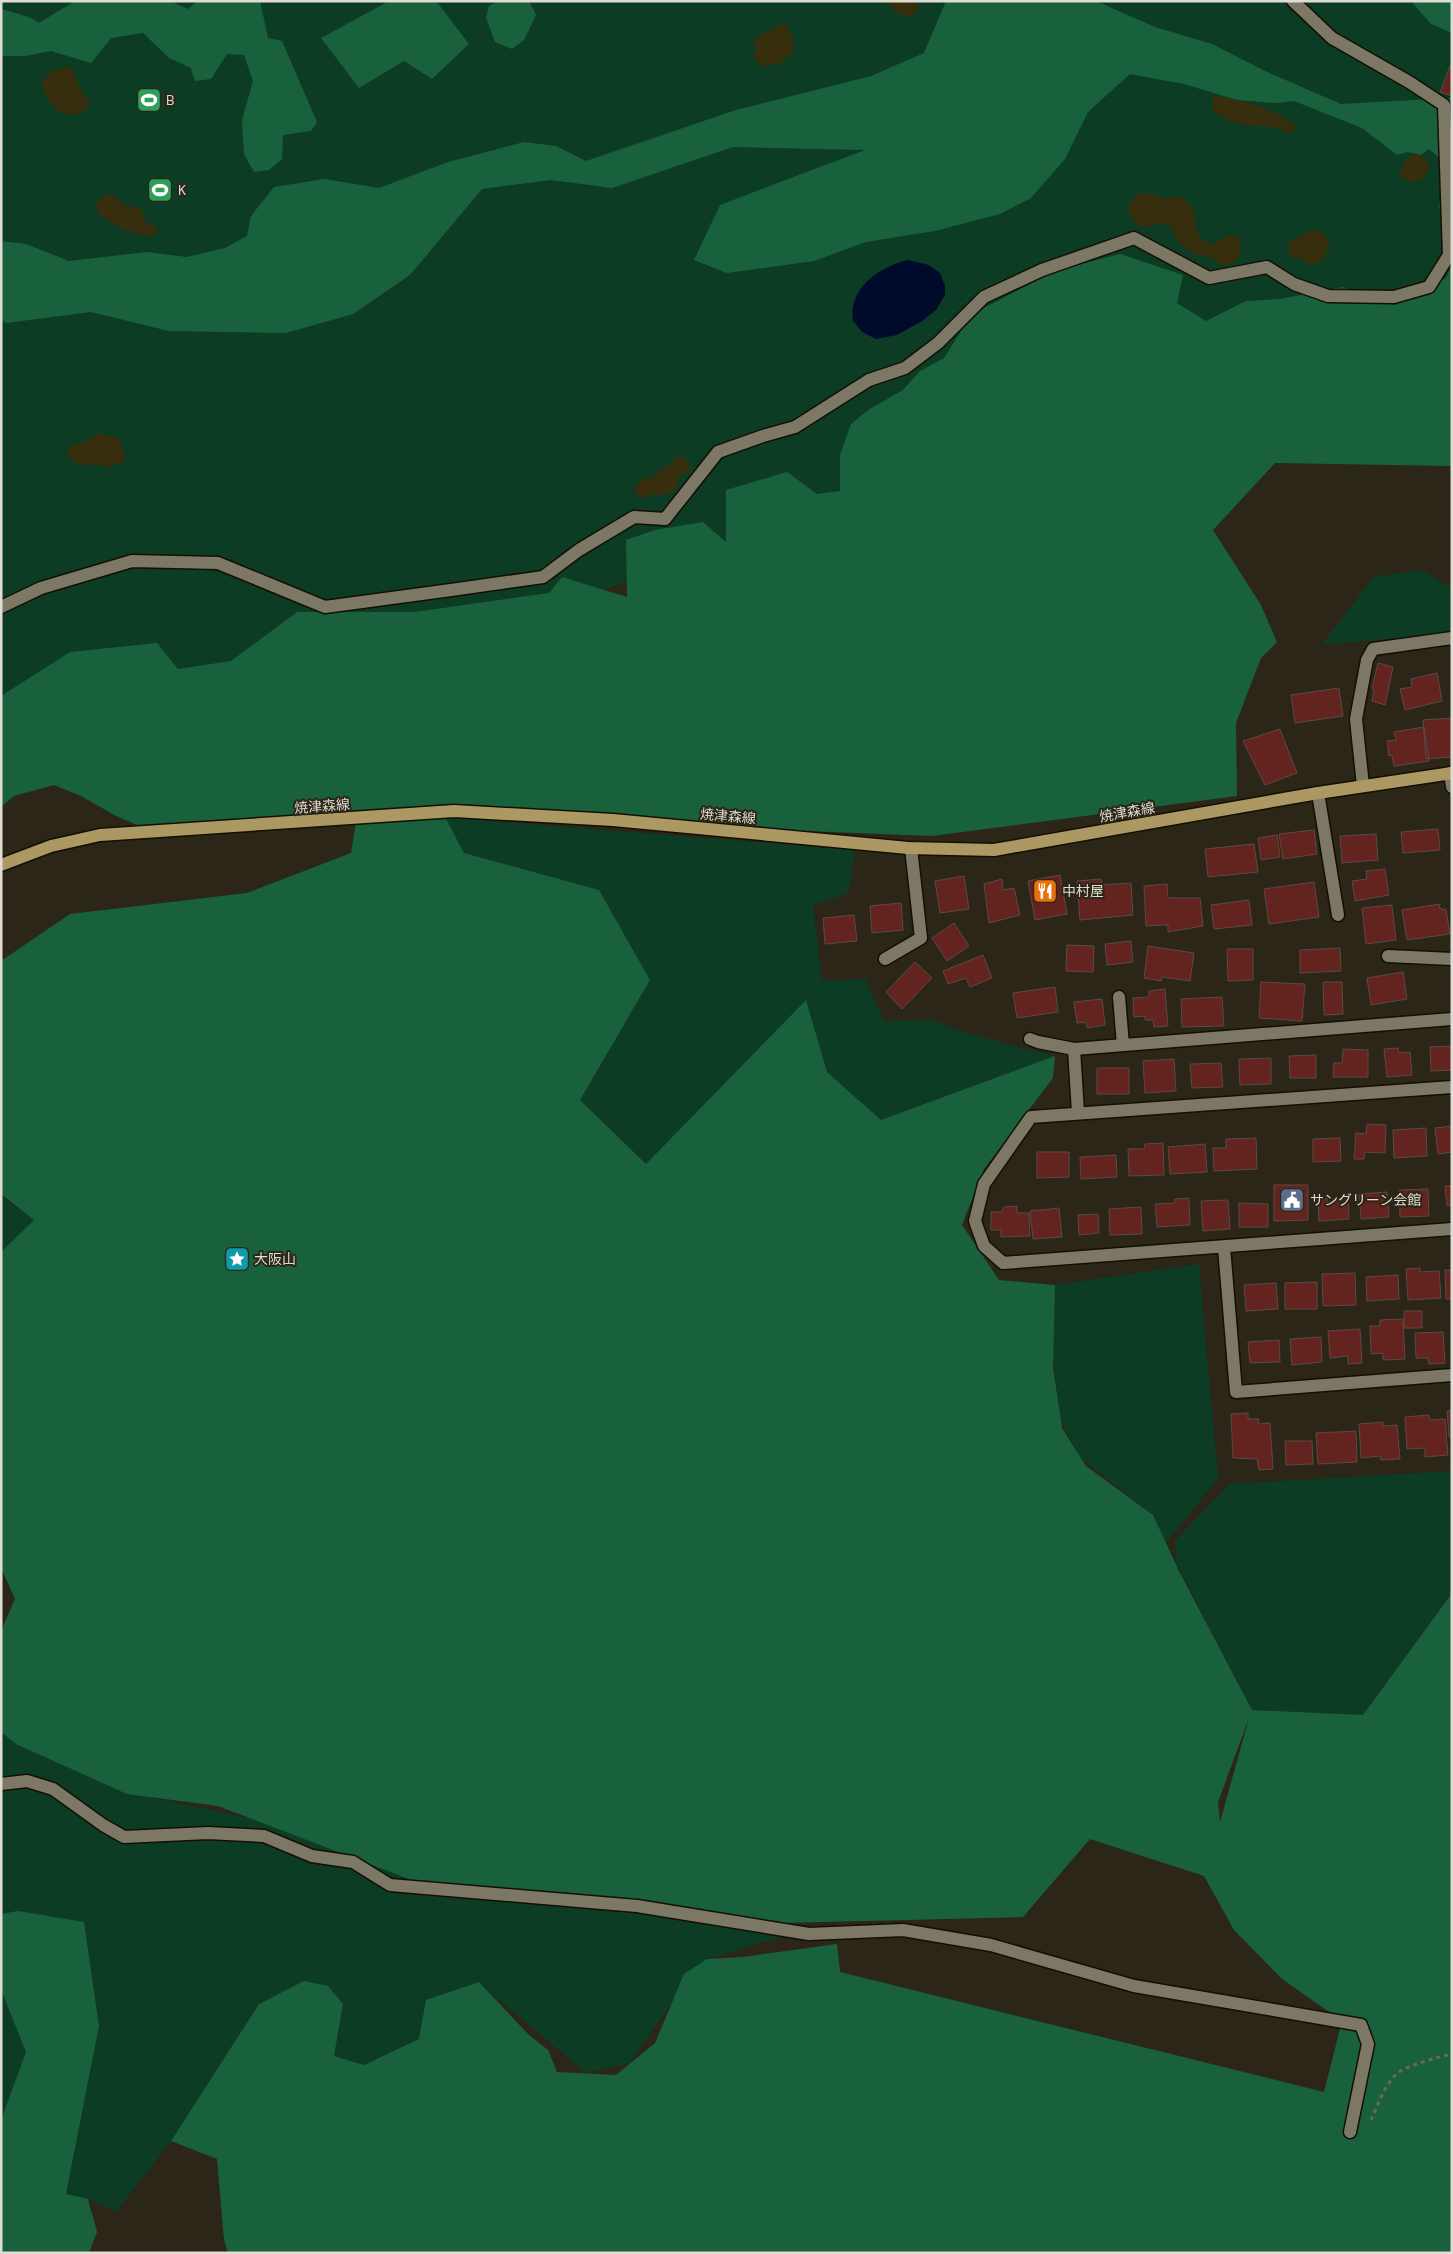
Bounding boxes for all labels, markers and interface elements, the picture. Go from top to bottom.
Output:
sports icon: B [136,87,162,113]
place label: B [166,91,174,109]
sports icon: K [147,177,173,203]
place label: K [178,181,186,199]
street label: 焼津森線 [293,795,351,817]
street label: 焼津森線 [1098,798,1156,826]
street label: 焼津森線 [699,805,757,827]
restaurant icon: 中村屋 [1032,878,1058,904]
place label: 中村屋 [1062,882,1104,900]
public building icon: サングリーン会館 [1279,1187,1305,1213]
place label: サングリーン会館 [1310,1191,1421,1209]
place icon: 大阪山 [224,1246,250,1272]
place label: 大阪山 [254,1250,296,1268]

